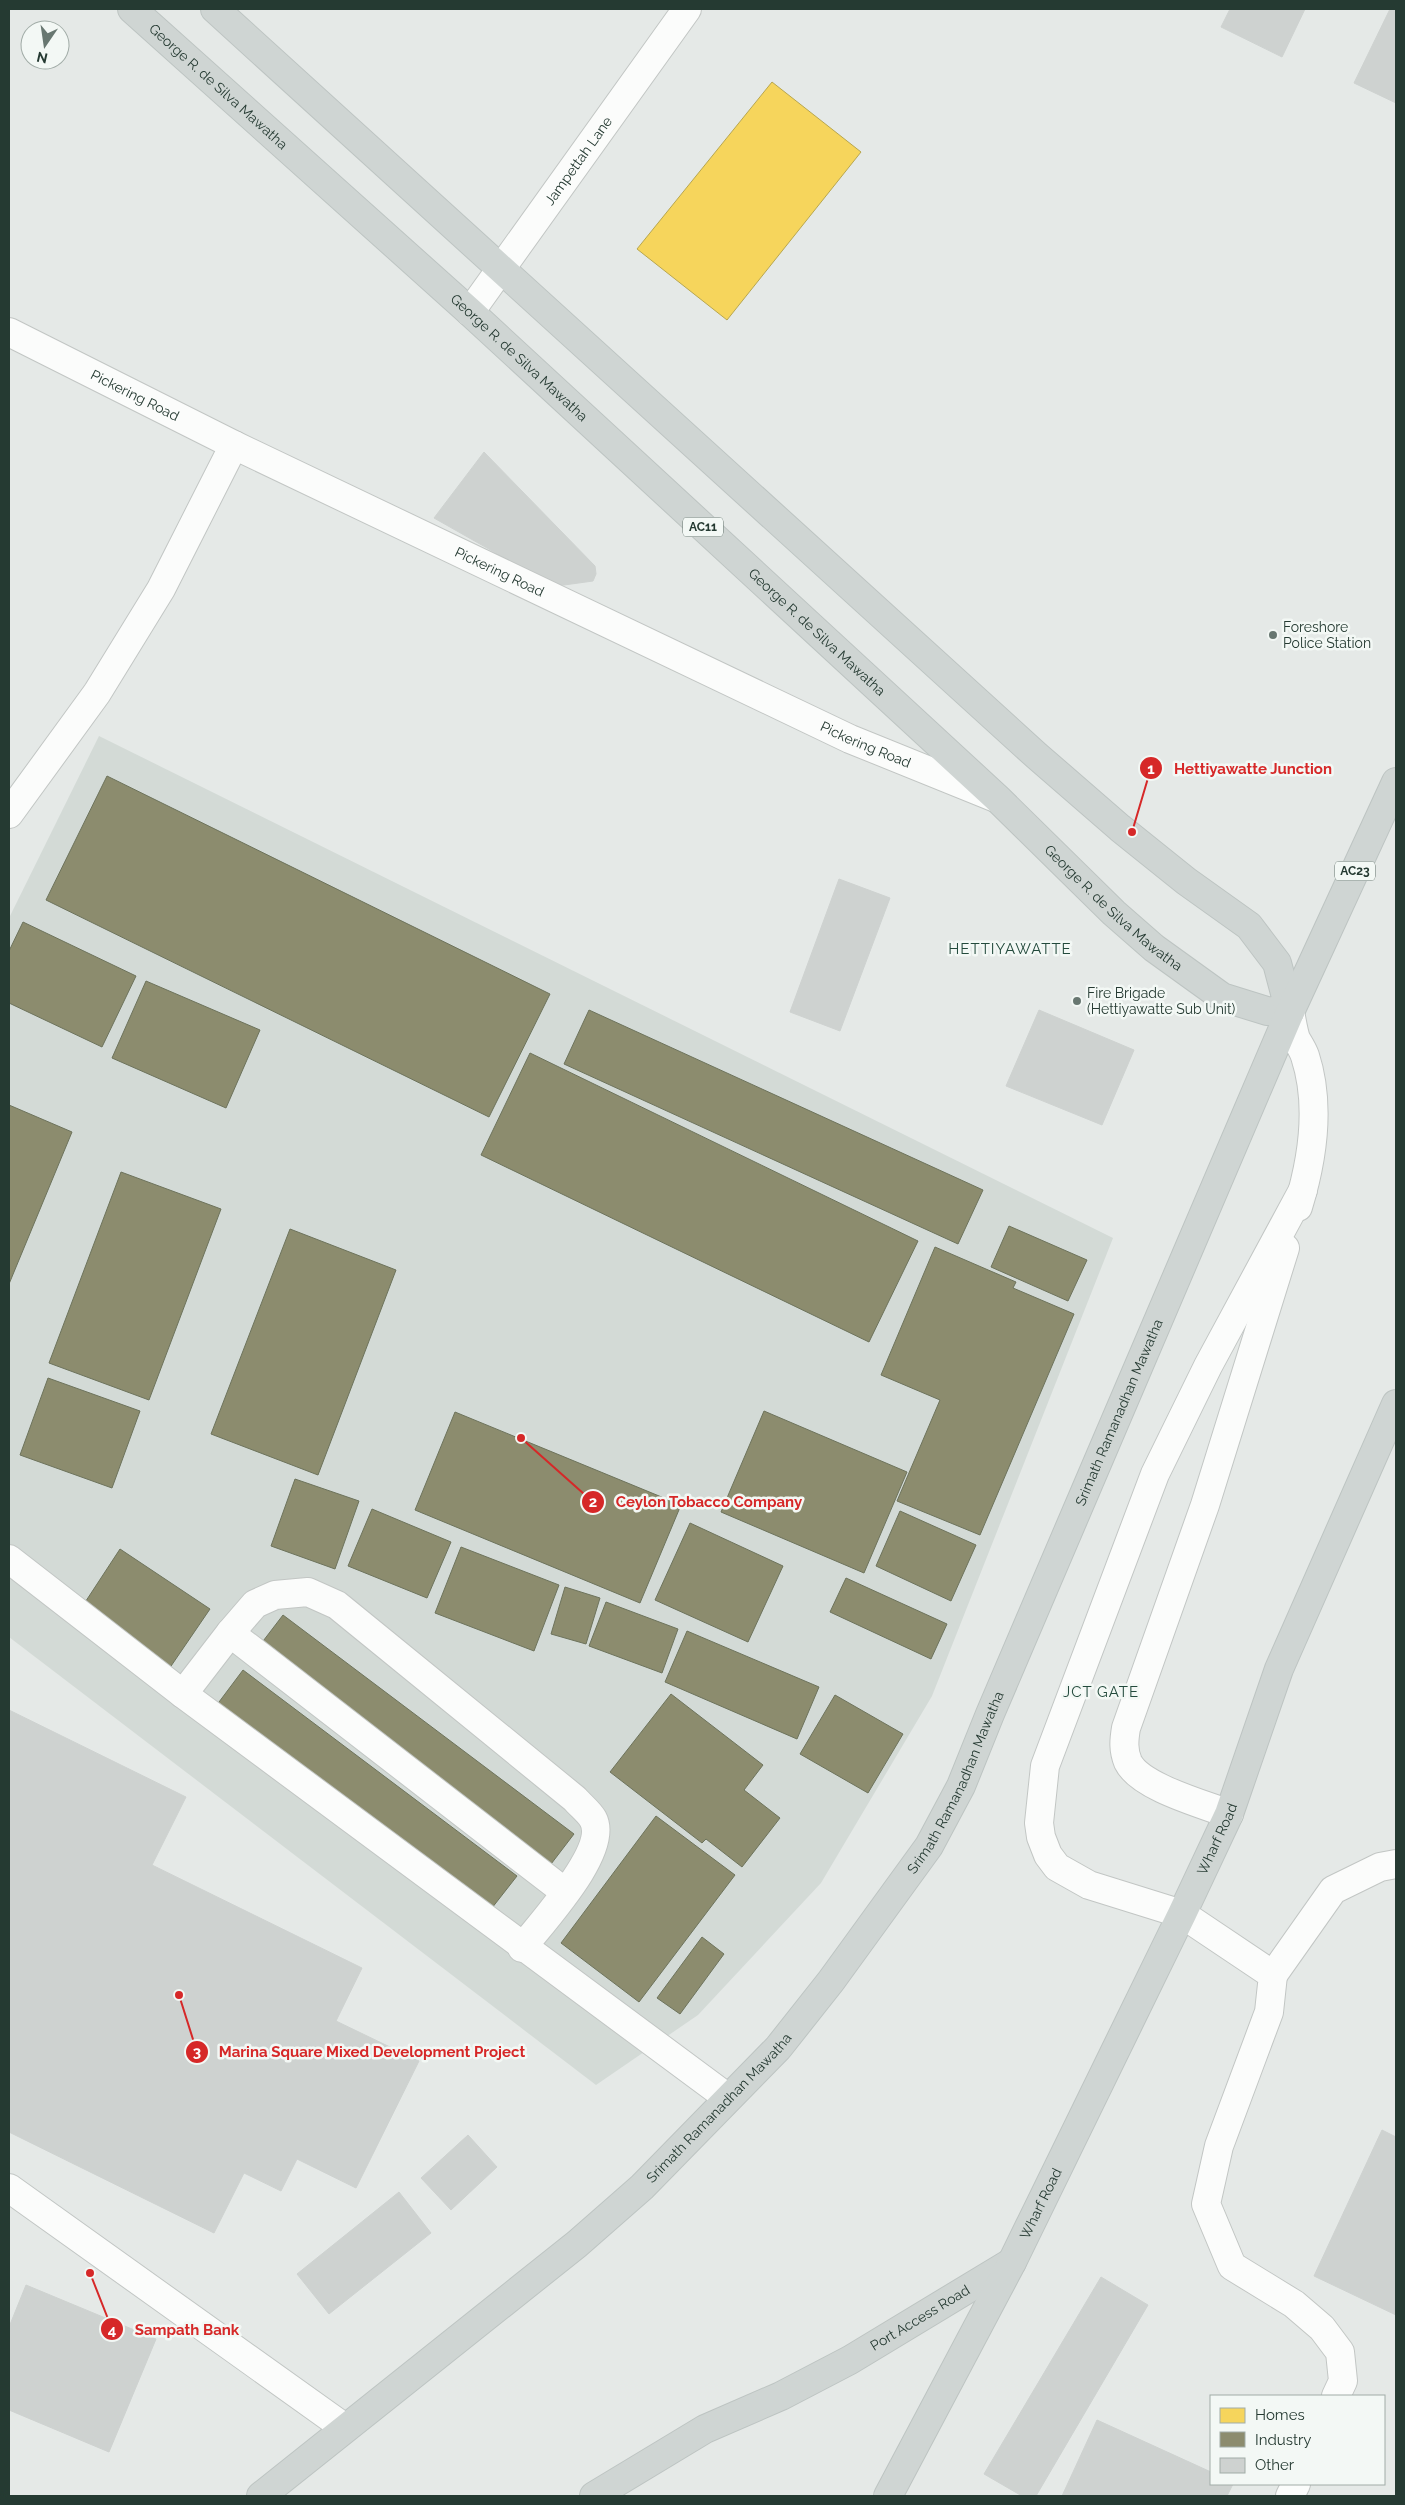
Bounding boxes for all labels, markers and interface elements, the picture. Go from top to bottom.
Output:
north arrow [20,20,70,70]
street label: George R. de Silva Mawatha [146,20,291,153]
text: N [35,49,49,67]
street label: Jampettah Lane [541,113,615,208]
street label: George R. de Silva Mawatha [447,291,591,424]
street label: Pickering Road [88,366,182,424]
road number: AC11 [683,518,723,536]
street label: Pickering Road [452,544,547,600]
street label: George R. de Silva Mawatha [745,565,889,699]
place label: Foreshore Police Station [1283,619,1371,651]
marker: Foreshore Police Station [1267,629,1279,641]
street label: Pickering Road [818,718,913,771]
callout: Hettiyawatte Junction [1139,753,1342,783]
text: 1 [1147,760,1155,778]
text: Hettiyawatte Junction [1174,760,1332,778]
street label: George R. de Silva Mawatha [1041,841,1186,974]
road number: AC23 [1335,861,1375,880]
district label: HETTIYAWATTE [948,940,1072,958]
place label: Fire Brigade (Hettiyawatte Sub Unit) [1087,985,1236,1017]
marker: Fire Brigade (Hettiyawatte Sub Unit) [1071,995,1083,1007]
street label: Srimath Ramanadhan Mawatha [1072,1317,1166,1508]
callout: Ceylon Tobacco Company [580,1487,812,1517]
text: 2 [589,1493,597,1511]
text: Ceylon Tobacco Company [616,1493,803,1511]
district label: JCT GATE [1063,1683,1139,1701]
street label: Srimath Ramanadhan Mawatha [904,1689,1007,1877]
street label: Wharf Road [1194,1801,1240,1877]
street label: Srimath Ramanadhan Mawatha [643,2030,795,2186]
callout: Marina Square Mixed Development Project [184,2037,536,2067]
text: 3 [193,2043,201,2061]
text: Marina Square Mixed Development Project [219,2043,525,2061]
street label: Wharf Road [1017,2165,1065,2242]
street label: Port Access Road [867,2282,972,2354]
callout: Sampath Bank [99,2314,249,2344]
text: 4 [108,2321,117,2339]
text: Sampath Bank [135,2321,240,2339]
legend [1210,2395,1385,2485]
text: Homes [1255,2406,1305,2424]
text: Industry [1255,2431,1311,2449]
text: Other [1255,2456,1295,2474]

